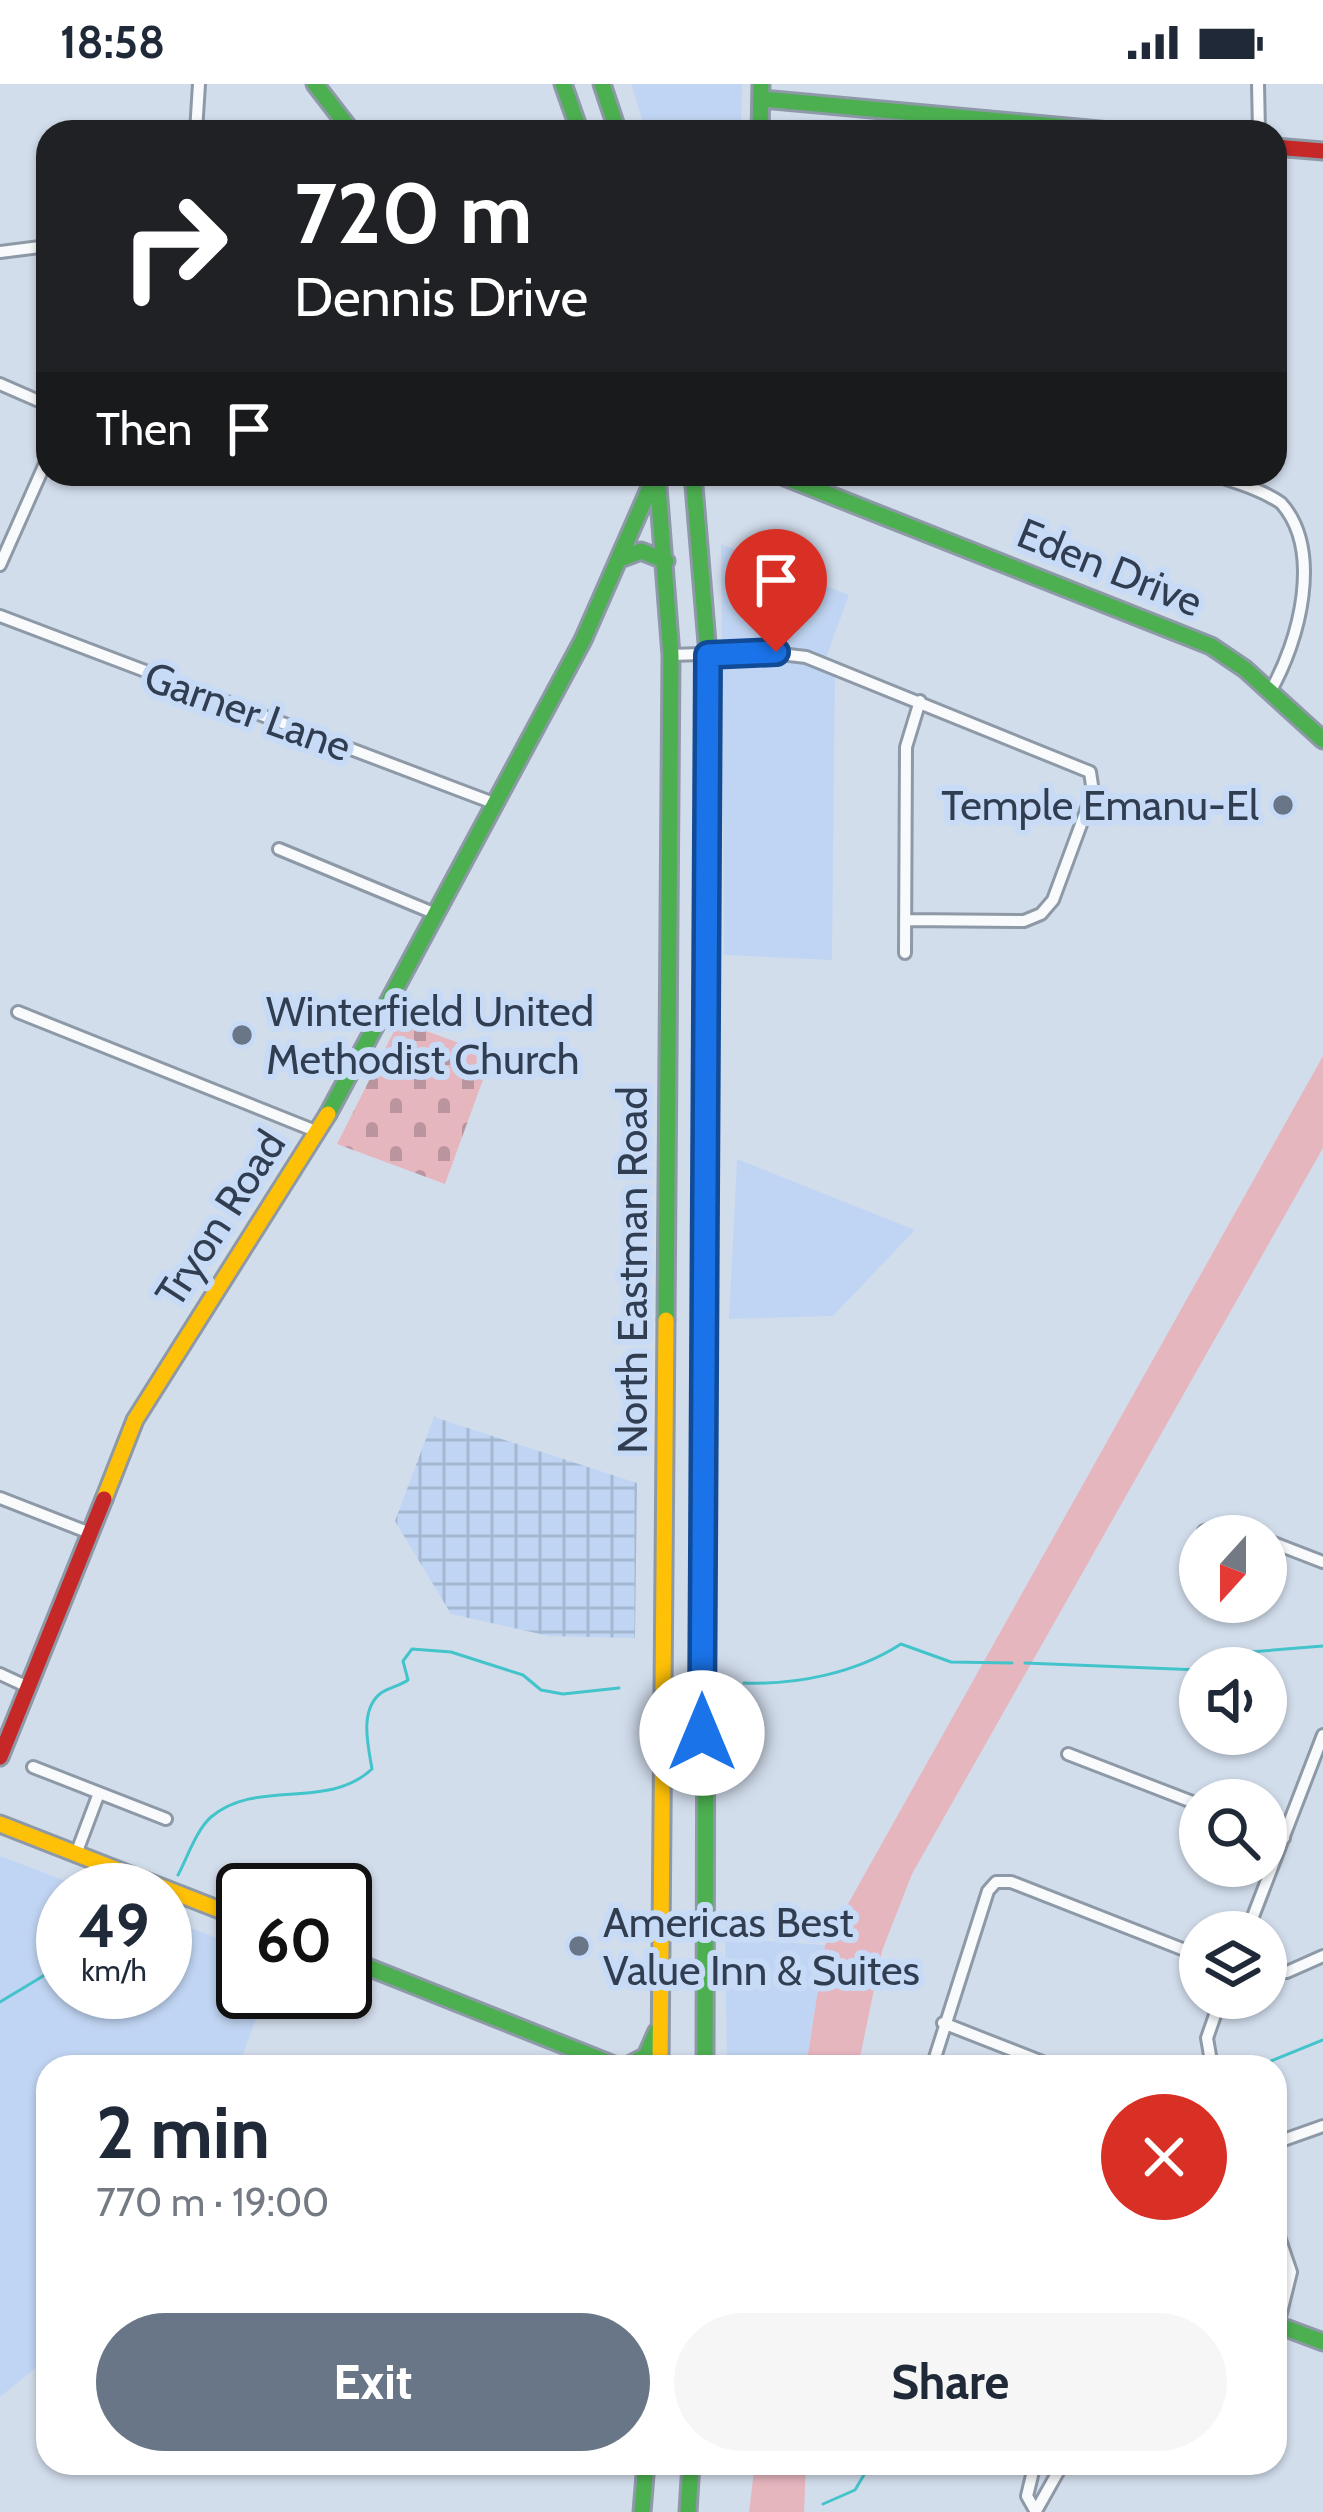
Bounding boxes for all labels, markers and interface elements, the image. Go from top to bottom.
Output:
text: 18:58 [60,15,165,69]
text: 720 m [294,162,532,264]
icon: right [96,168,252,324]
text: Dennis Drive [294,264,588,330]
icon: arrive [216,396,282,462]
text: Then [96,402,192,456]
street label: Eden Drive [1010,506,1210,628]
pin [725,529,827,652]
icon: arrive [743,547,809,613]
street label: Garner Lane [138,650,358,772]
place label: Temple Emanu-El [941,779,1259,831]
marker: Temple Emanu-El [1270,792,1296,818]
place label: Winterfield United Methodist Church [266,985,594,1085]
marker: Winterfield United Methodist Church [229,1022,255,1048]
street label: North Eastman Road [606,1086,658,1454]
street label: Tryon Road [144,1120,296,1316]
north arrow [1179,1515,1287,1623]
map controls [1179,1515,1287,2019]
button: sound [1179,1647,1287,1755]
position arrow [639,1670,765,1796]
button: search [1179,1779,1287,1887]
speed limit sign: 60 [216,1863,372,2019]
text: 49 [79,1889,149,1962]
place label: Americas Best Value Inn & Suites [603,1896,920,1996]
button: layers [1179,1911,1287,2019]
marker: Americas Best Value Inn & Suites [566,1933,592,1959]
text: km/h [81,1952,147,1989]
text: 2 min [96,2089,270,2176]
button: close [1101,2094,1227,2220]
text: 770 m · 19:00 [96,2178,329,2226]
button: Exit [96,2313,650,2451]
button: Share [674,2313,1227,2451]

